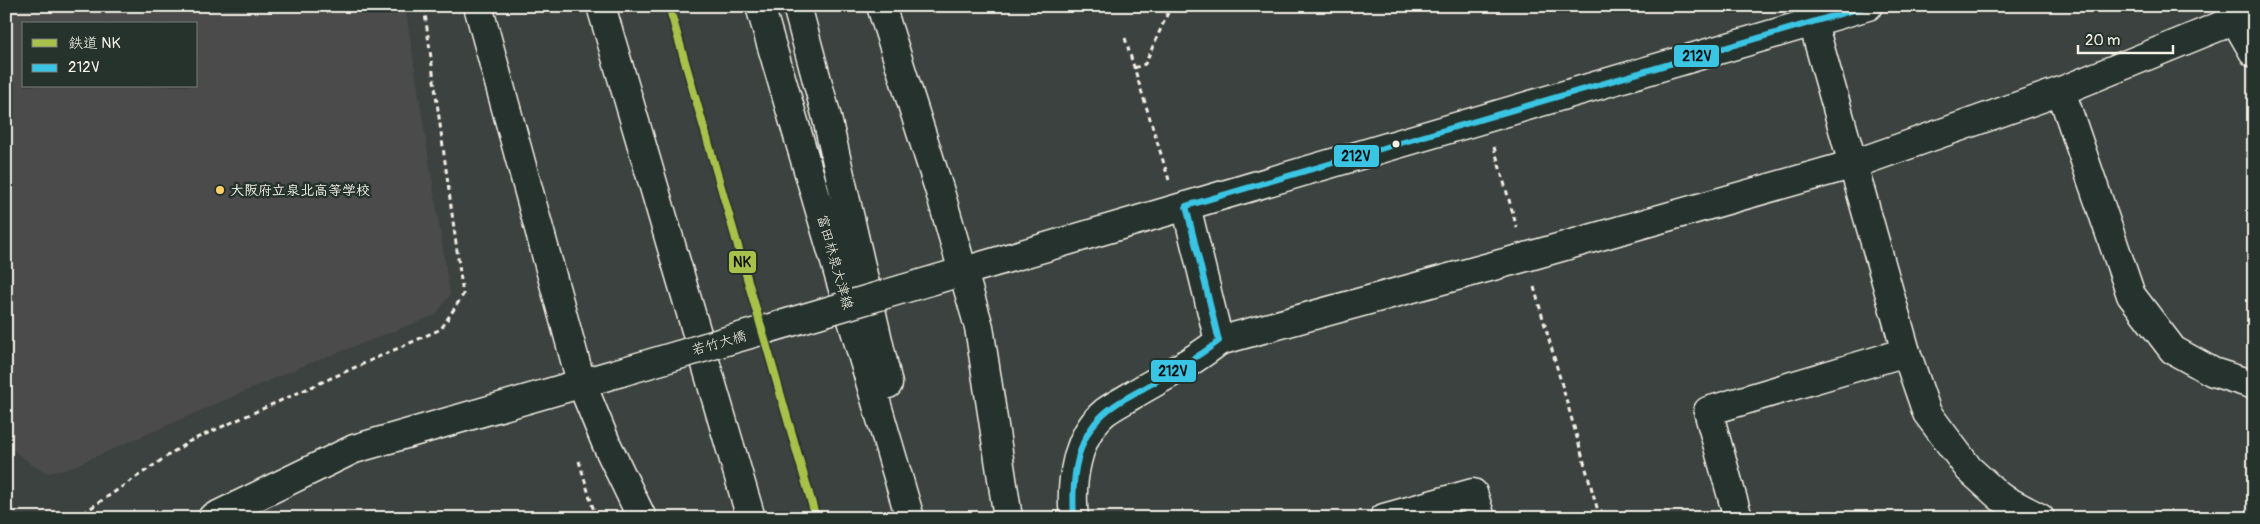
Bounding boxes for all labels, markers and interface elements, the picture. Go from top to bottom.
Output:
legend [22,22,198,88]
scale bar [2078,22,2172,54]
text: 20 m [2085,31,2120,50]
text: 鉄道 NK [68,34,120,53]
line badge: 212V [1673,44,1720,68]
text: 212V [1682,48,1712,65]
text: 212V [68,58,100,77]
unlabelled marker [1391,139,1401,149]
line badge: 212V [1333,144,1380,168]
text: 212V [1341,148,1371,165]
place label: 大阪府立泉北高等学校 [230,182,370,199]
marker: 大阪府立泉北高等学校 [214,184,226,196]
street label: 富田林泉大津線 [813,213,857,311]
line badge: NK [728,250,757,274]
text: NK [733,254,752,271]
street label: 若竹大橋 [690,327,748,359]
line badge: 212V [1150,359,1197,383]
text: 212V [1158,363,1188,380]

